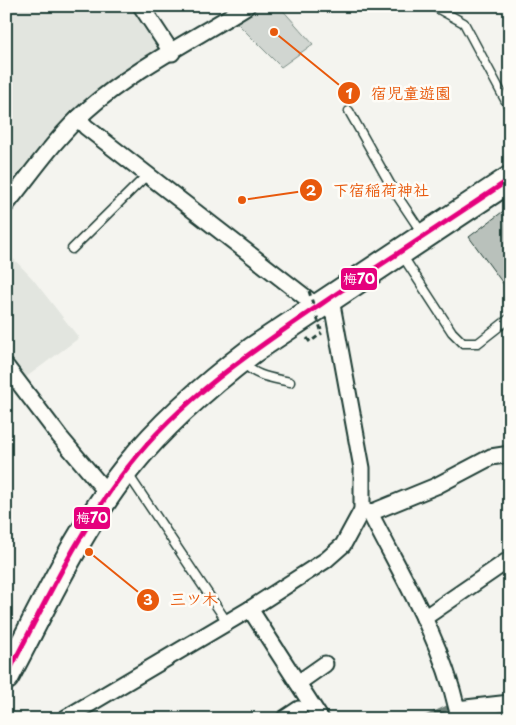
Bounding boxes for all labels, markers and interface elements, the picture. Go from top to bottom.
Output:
callout: 宿児童遊園 [336,78,461,109]
text: 宿児童遊園 [371,80,451,104]
text: 1 [345,81,353,104]
callout: 下宿稲荷神社 [298,175,439,206]
text: 下宿稲荷神社 [333,177,429,201]
text: 2 [306,178,317,201]
line badge: 梅70 [340,267,378,291]
text: 梅70 [343,268,375,289]
line badge: 梅70 [73,506,111,530]
text: 梅70 [76,507,108,528]
callout: 三ツ木 [135,584,228,615]
text: 三ツ木 [170,586,218,610]
text: 3 [143,587,153,610]

